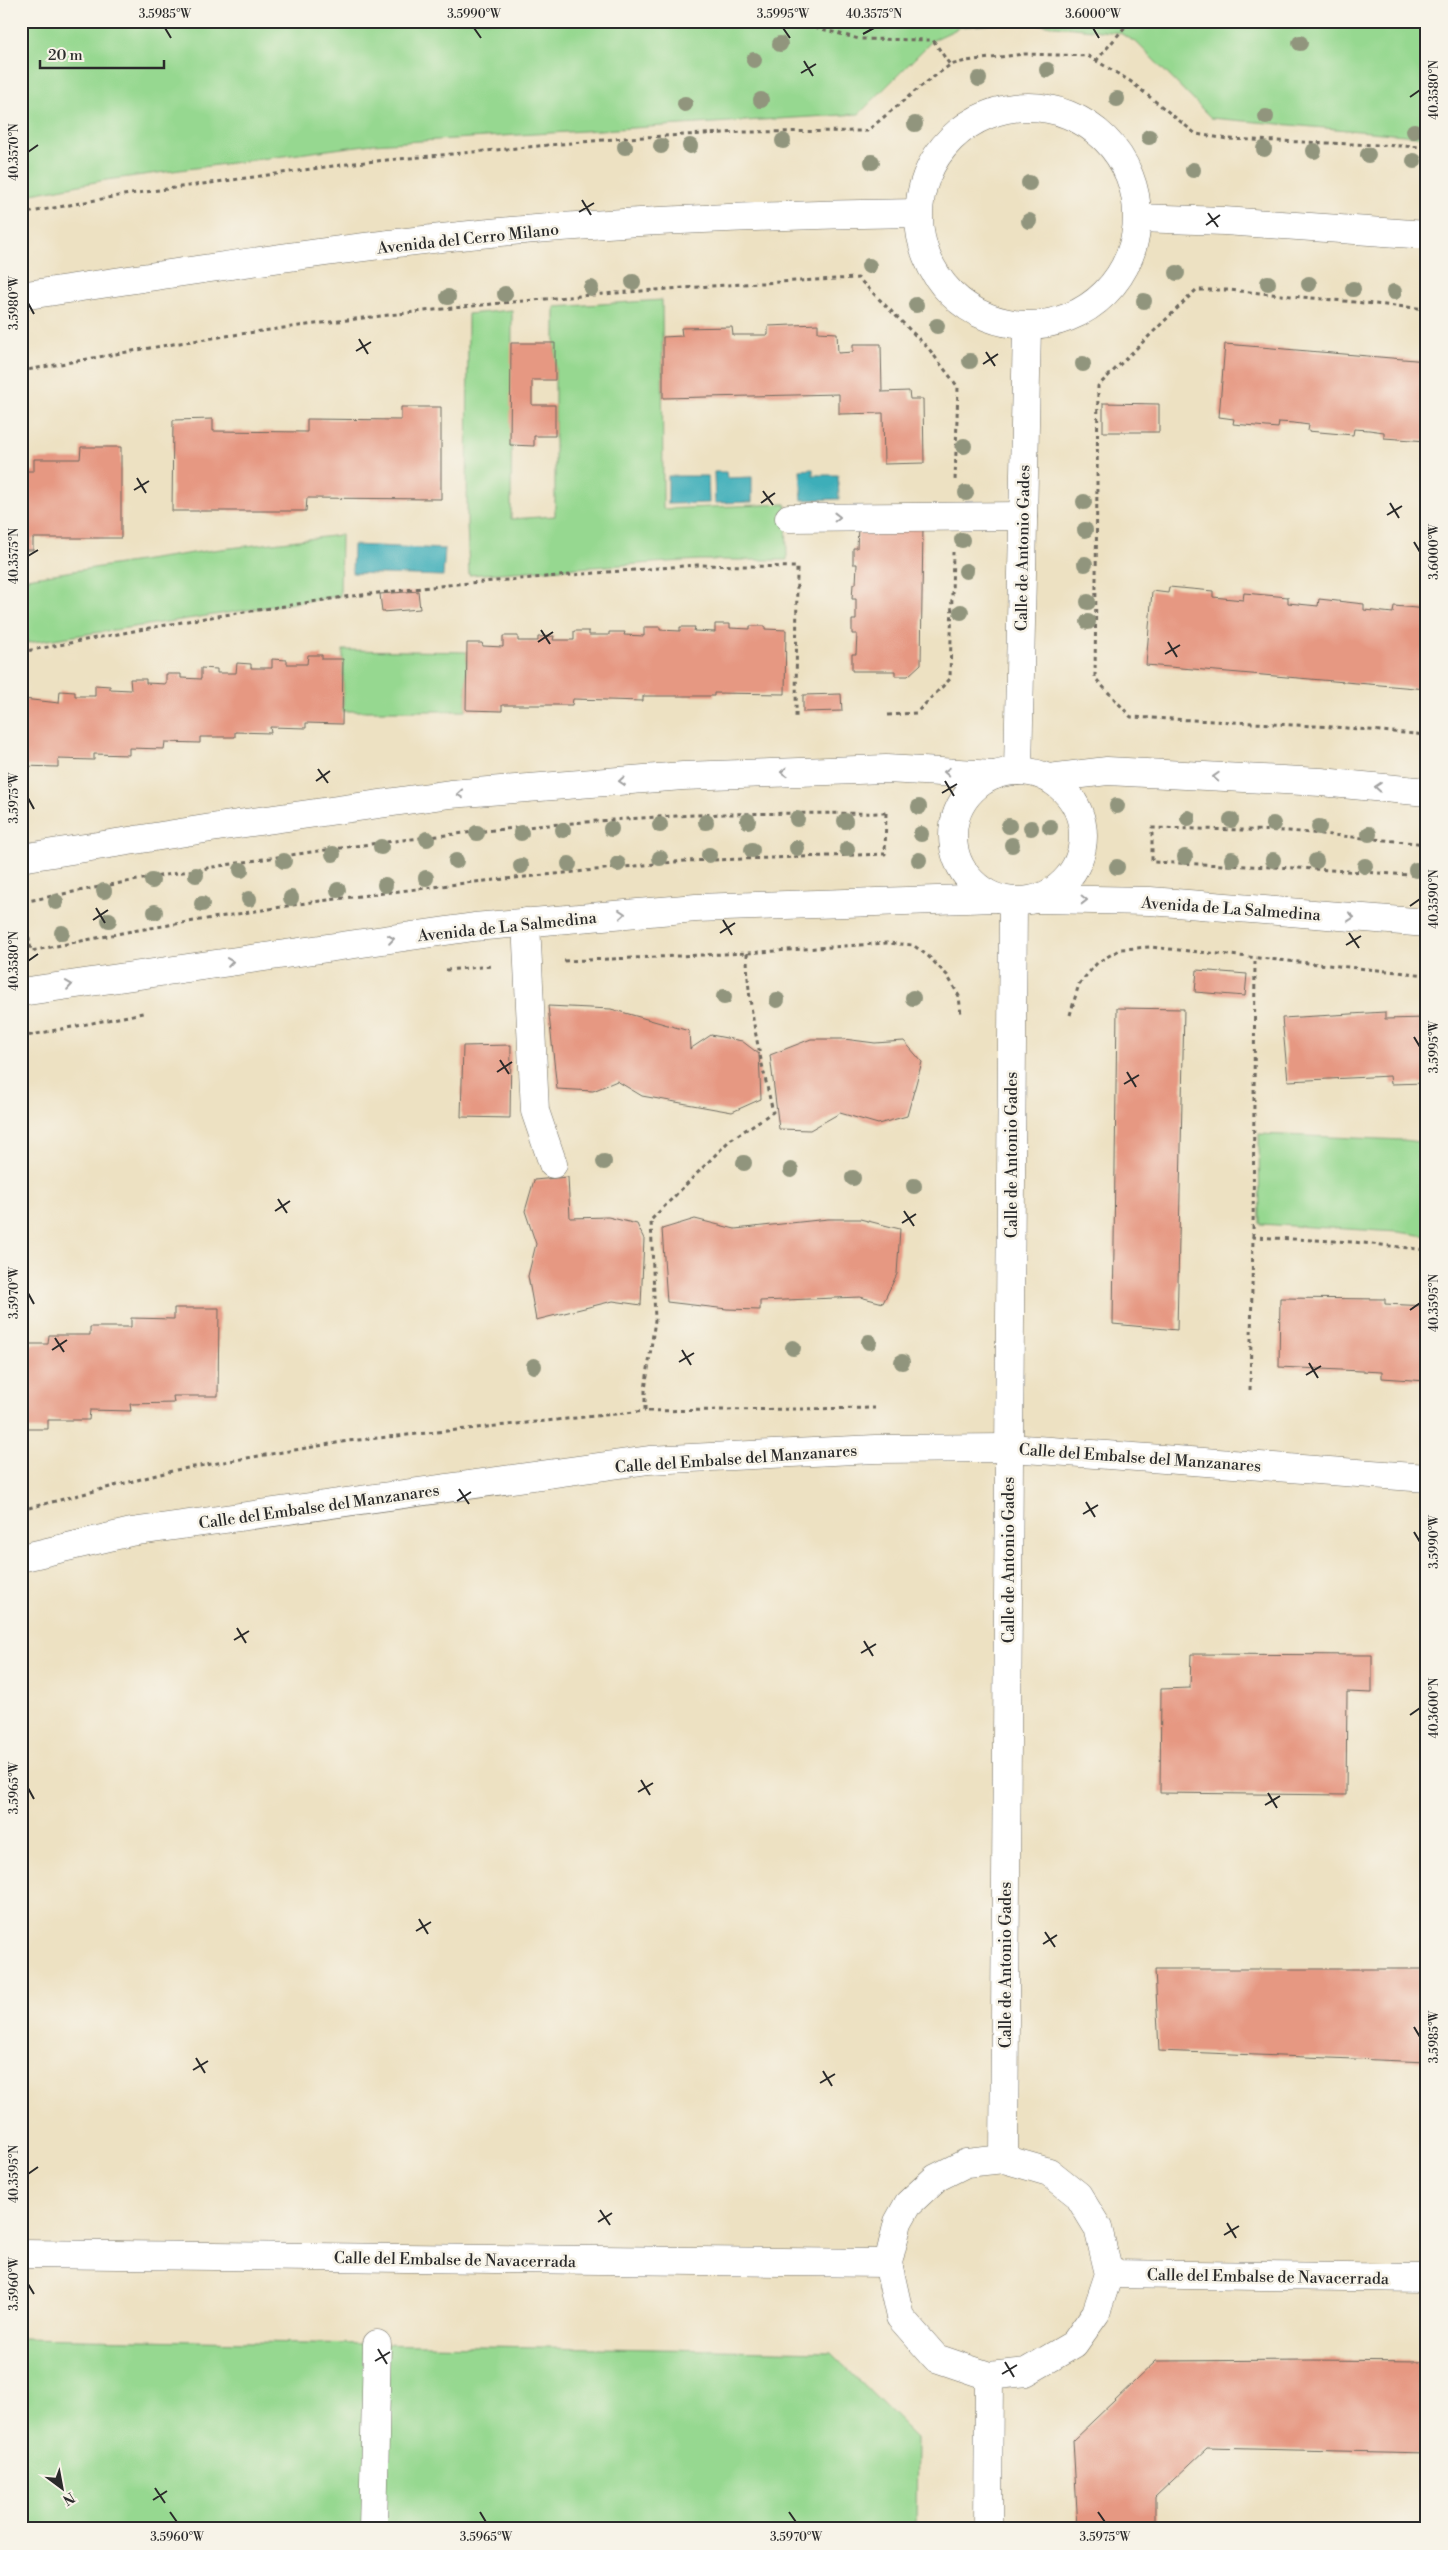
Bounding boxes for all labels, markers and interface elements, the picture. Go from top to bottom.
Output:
text: 3.5985°W [139,7,192,22]
text: 3.5990°W [447,7,502,22]
text: 3.5995°W [757,7,810,22]
text: 40.3575°N [846,7,902,22]
text: 3.6000°W [1065,7,1122,22]
scale bar [40,38,164,70]
text: 20 m [48,46,83,65]
text: 40.3580°N [1427,60,1442,120]
text: 40.3570°N [7,123,22,181]
street label: Avenida del Cerro Milano [375,220,560,259]
text: 3.5980°W [7,275,22,330]
street label: Calle de Antonio Gades [1012,465,1034,631]
one-way arrow [834,512,842,523]
text: 3.6000°W [1427,523,1442,580]
text: 40.3575°N [7,528,22,584]
one-way arrow [780,767,788,777]
one-way arrow [942,767,950,778]
text: 3.5975°W [7,771,22,823]
one-way arrow [1212,771,1220,782]
one-way arrow [618,775,626,786]
one-way arrow [1374,782,1382,793]
one-way arrow [456,788,464,799]
text: 40.3590°N [1427,869,1442,929]
street label: Avenida de La Salmedina [1140,893,1322,925]
one-way arrow [1080,895,1088,905]
street label: Avenida de La Salmedina [416,908,598,946]
one-way arrow [619,909,627,920]
one-way arrow [1347,911,1355,922]
text: 40.3580°N [7,931,22,991]
one-way arrow [388,934,396,945]
one-way arrow [227,957,235,968]
one-way arrow [66,980,74,991]
text: 3.5995°W [1427,1020,1442,1073]
street label: Calle de Antonio Gades [1002,1072,1022,1238]
text: 3.5970°W [7,1266,22,1319]
text: 40.3595°N [1427,1274,1442,1332]
street label: Calle del Embalse del Manzanares [1018,1440,1262,1476]
street label: Calle del Embalse del Manzanares [614,1441,858,1477]
street label: Calle de Antonio Gades [999,1477,1019,1643]
street label: Calle del Embalse del Manzanares [198,1480,441,1534]
text: 3.5990°W [1427,1514,1442,1569]
text: 40.3600°N [1427,1677,1442,1738]
text: 3.5965°W [7,1761,22,1814]
street label: Calle de Antonio Gades [996,1882,1016,2048]
text: 3.5985°W [1427,2010,1442,2063]
text: 40.3595°N [7,2145,22,2203]
street label: Calle del Embalse de Navacerrada [334,2248,577,2272]
text: 3.5960°W [7,2256,22,2311]
street label: Calle del Embalse de Navacerrada [1147,2265,1390,2289]
north arrow [38,2462,88,2512]
text: N [59,2488,78,2509]
text: 3.5960°W [150,2530,205,2545]
text: 3.5965°W [460,2530,513,2545]
text: 3.5970°W [770,2530,823,2545]
text: 3.5975°W [1080,2530,1132,2545]

